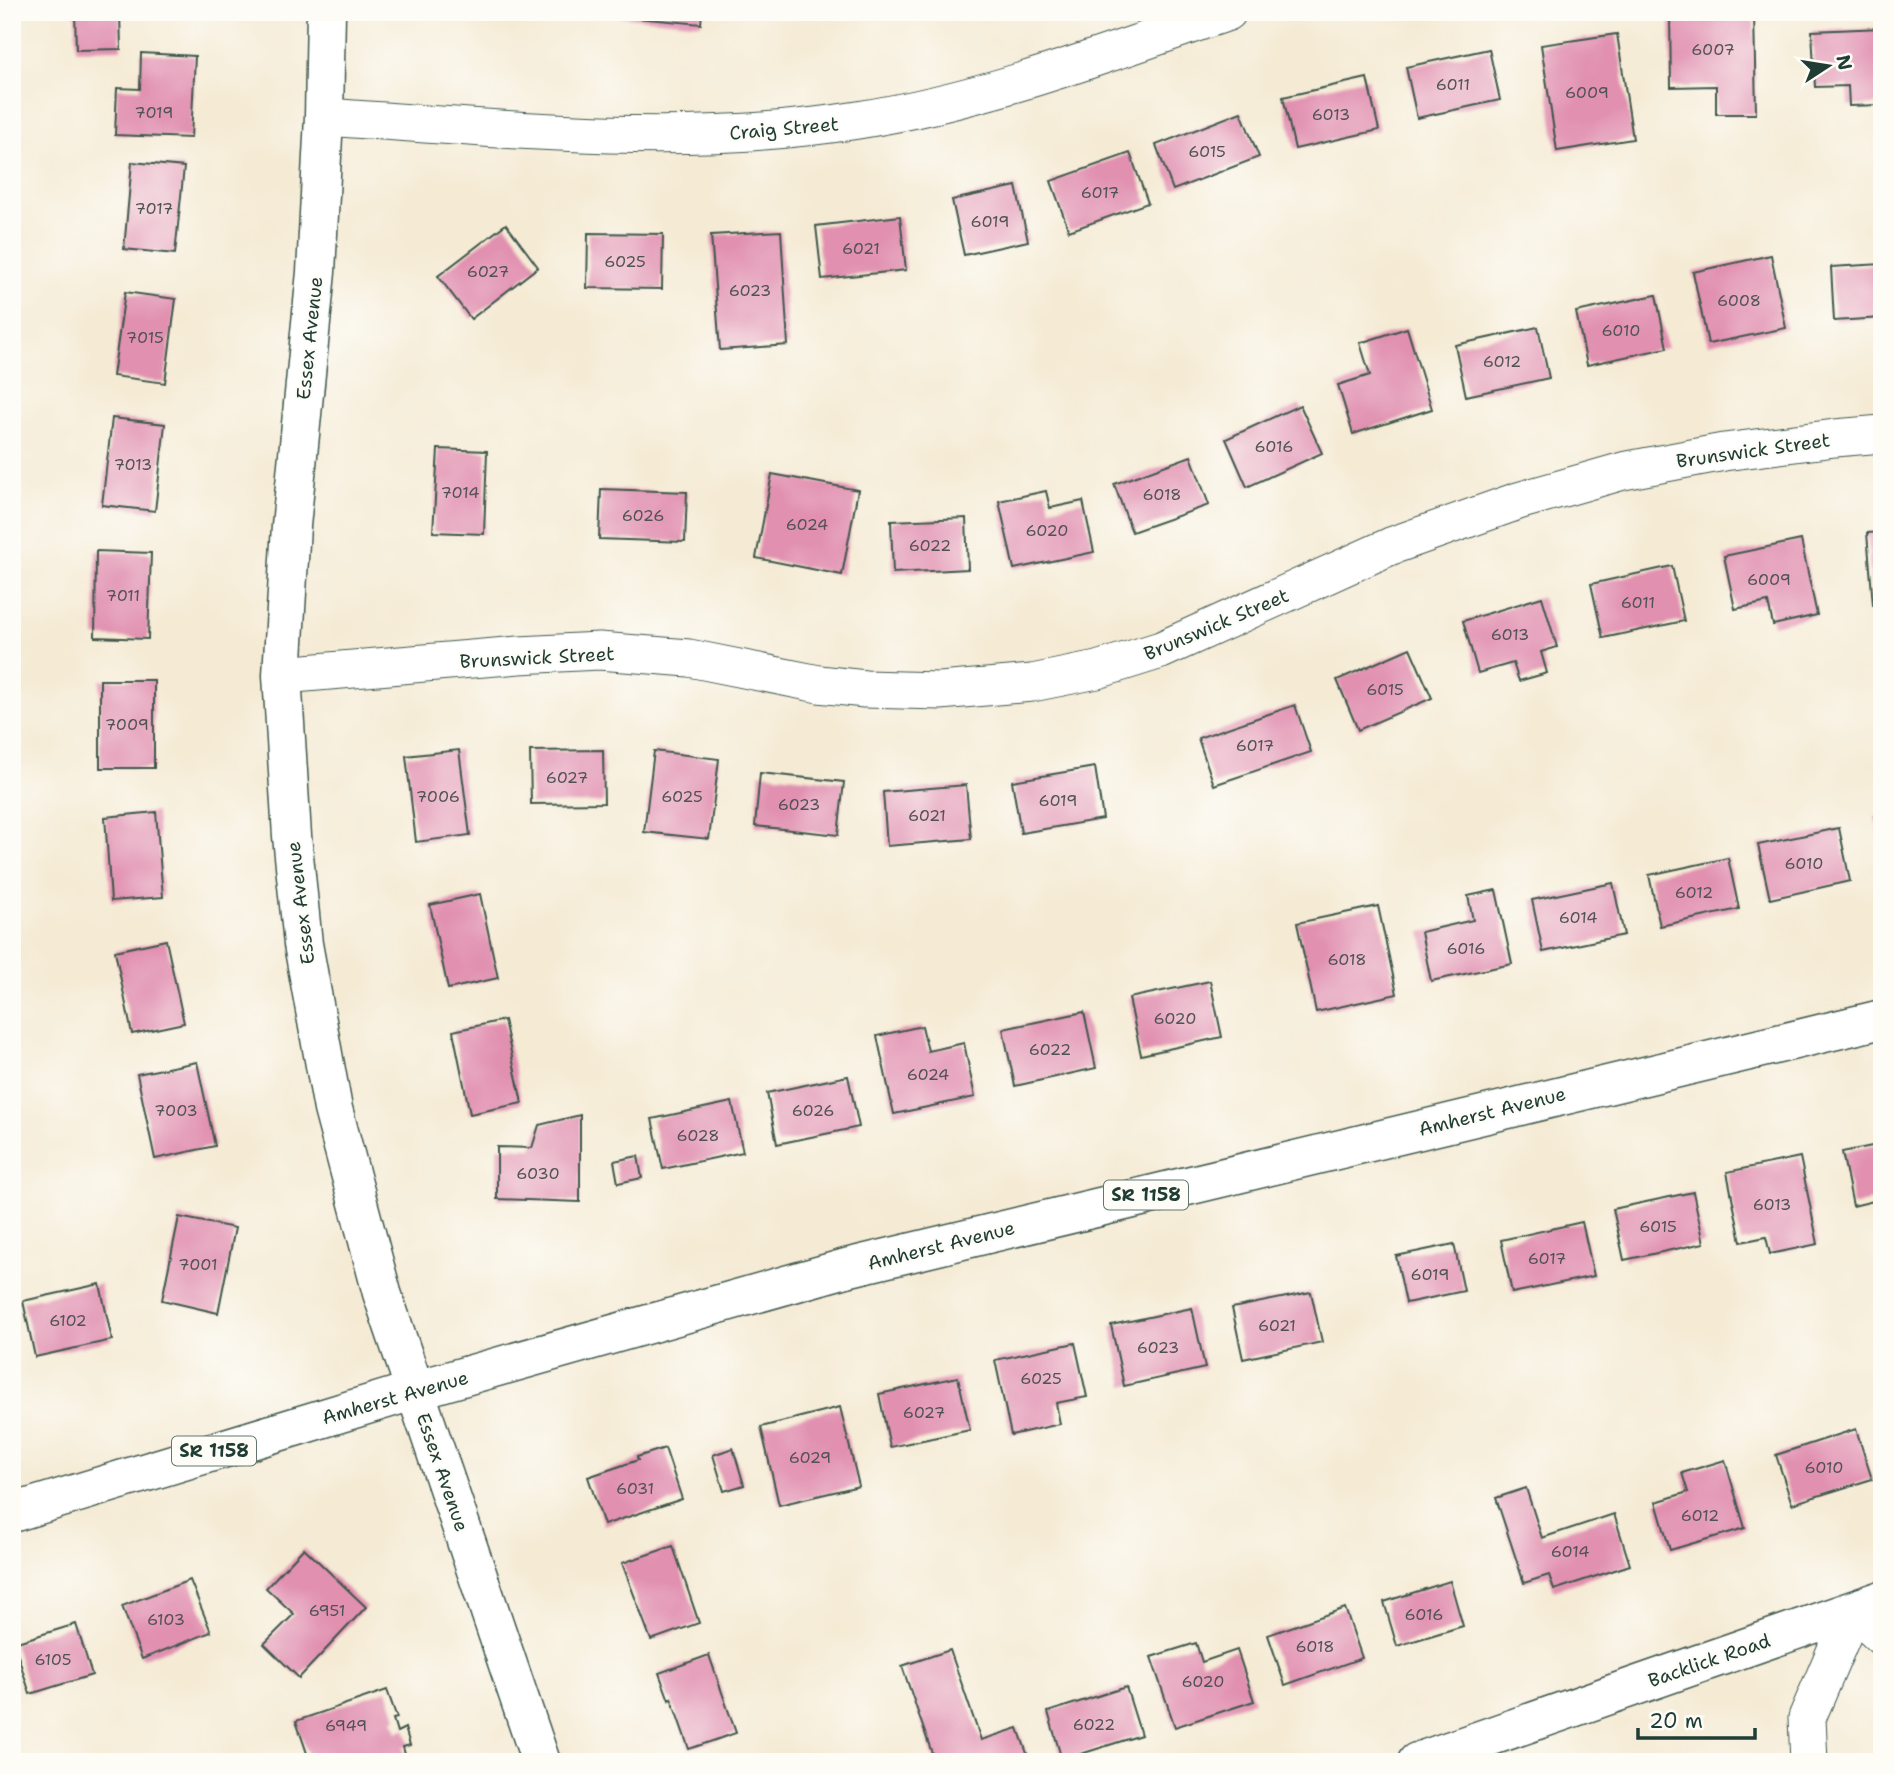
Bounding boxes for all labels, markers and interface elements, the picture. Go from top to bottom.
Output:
north arrow [1792,32,1862,102]
house number: 6007 [1691,39,1735,60]
text: N [1830,53,1858,73]
house number: 6011 [1436,74,1470,95]
house number: 6009 [1565,82,1609,103]
house number: 7019 [135,102,173,123]
house number: 6013 [1312,104,1350,125]
street label: Craig Street [728,111,840,146]
house number: 6015 [1188,141,1226,162]
house number: 6017 [1081,182,1119,203]
house number: 7017 [135,198,173,219]
house number: 6019 [971,211,1009,232]
house number: 6021 [842,238,880,259]
house number: 6025 [604,251,646,272]
house number: 6027 [467,261,509,282]
street label: Essex Avenue [291,275,328,401]
house number: 6023 [729,280,771,301]
house number: 6008 [1717,290,1761,311]
house number: 6010 [1602,320,1640,341]
house number: 7015 [126,327,164,348]
house number: 6012 [1483,351,1521,372]
street label: Brunswick Street [1675,427,1832,474]
house number: 6016 [1255,436,1293,457]
house number: 7013 [114,454,152,475]
house number: 7014 [441,482,479,503]
house number: 6018 [1142,484,1182,505]
house number: 6026 [622,505,664,526]
house number: 6024 [786,514,828,535]
house number: 6020 [1026,520,1068,541]
house number: 6022 [909,535,951,556]
house number: 6009 [1747,569,1791,590]
street label: Brunswick Street [1140,583,1292,666]
house number: 7011 [106,585,140,606]
house number: 6011 [1621,592,1655,613]
house number: 6013 [1491,624,1529,645]
street label: Brunswick Street [459,641,615,674]
house number: 6015 [1366,679,1404,700]
house number: 7009 [105,714,149,735]
house number: 6017 [1236,735,1274,756]
house number: 6027 [546,767,588,788]
house number: 7006 [416,786,460,807]
house number: 6025 [661,786,703,807]
house number: 6019 [1039,790,1077,811]
house number: 6023 [778,794,820,815]
house number: 6021 [908,805,946,826]
street label: Essex Avenue [281,840,320,966]
house number: 6010 [1785,853,1823,874]
house number: 6012 [1675,882,1713,903]
house number: 6014 [1559,907,1597,928]
house number: 6016 [1447,938,1485,959]
house number: 6018 [1327,949,1367,970]
house number: 6020 [1154,1008,1196,1029]
house number: 6022 [1029,1039,1071,1060]
house number: 6024 [907,1064,949,1085]
street label: Amherst Avenue [1416,1081,1568,1142]
house number: 7003 [154,1100,198,1121]
house number: 6026 [792,1100,834,1121]
house number: 6028 [677,1125,719,1146]
house number: 6030 [516,1163,560,1184]
road number: SR 1158 [1104,1180,1188,1210]
house number: 6013 [1753,1194,1791,1215]
street label: Amherst Avenue [865,1215,1017,1276]
house number: 6015 [1639,1216,1677,1237]
house number: 6017 [1528,1248,1566,1269]
house number: 7001 [178,1254,218,1275]
house number: 6019 [1411,1264,1449,1285]
house number: 6102 [49,1310,87,1331]
house number: 6021 [1258,1315,1296,1336]
house number: 6023 [1137,1337,1179,1358]
street label: Amherst Avenue [319,1365,471,1430]
house number: 6025 [1020,1368,1062,1389]
house number: 6027 [903,1402,945,1423]
street label: Essex Avenue [411,1410,474,1535]
road number: SR 1158 [172,1436,256,1466]
house number: 6029 [789,1447,831,1468]
house number: 6010 [1805,1457,1843,1478]
house number: 6031 [616,1478,654,1499]
house number: 6012 [1681,1505,1719,1526]
house number: 6014 [1551,1541,1589,1562]
house number: 6951 [309,1600,345,1621]
house number: 6016 [1405,1604,1443,1625]
house number: 6103 [147,1609,185,1630]
street label: Backlick Road [1645,1628,1774,1693]
house number: 6018 [1295,1636,1335,1657]
house number: 6105 [34,1649,72,1670]
house number: 6020 [1182,1671,1224,1692]
scale bar [1638,1697,1756,1741]
text: 20 m [1649,1707,1703,1735]
house number: 6022 [1073,1714,1115,1735]
house number: 6949 [325,1715,367,1736]

